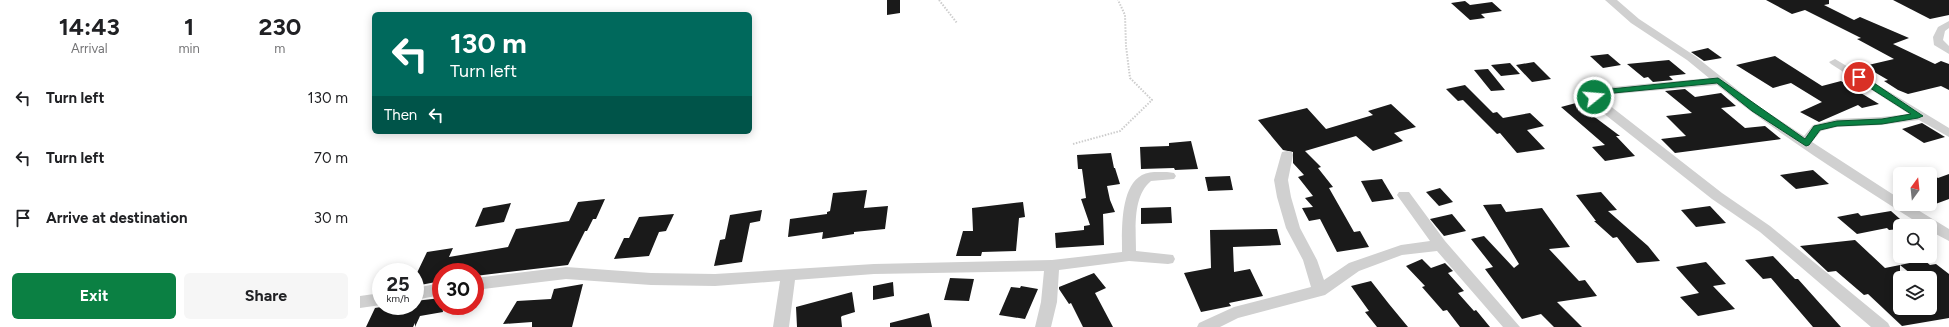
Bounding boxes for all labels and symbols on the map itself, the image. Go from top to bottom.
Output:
pin [1842,60,1876,94]
position arrow [1573,76,1615,118]
north arrow [1893,167,1937,211]
speed limit sign: 30 [432,263,484,315]

